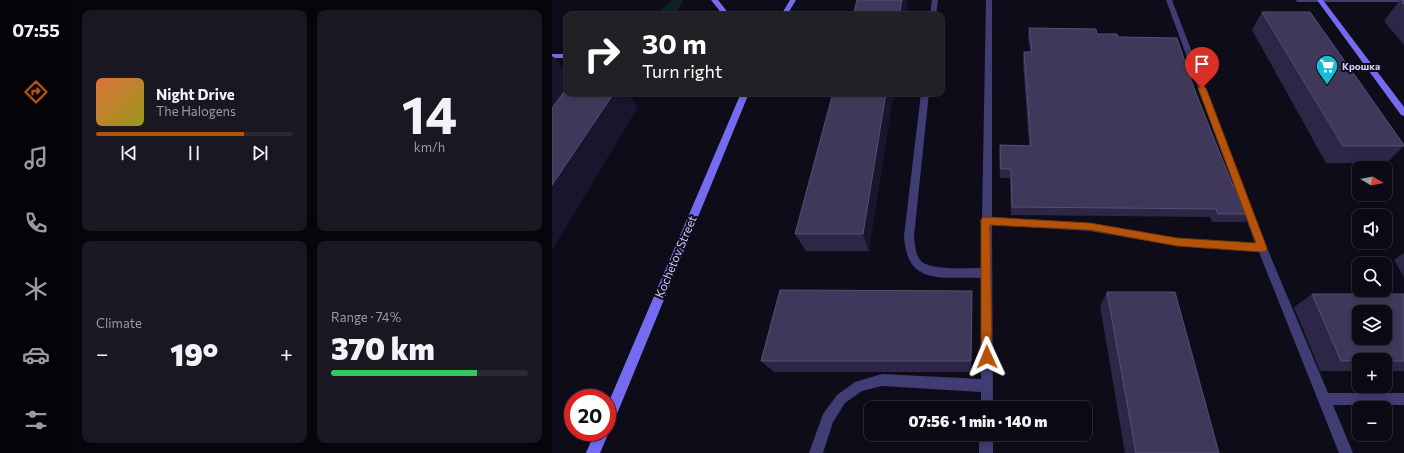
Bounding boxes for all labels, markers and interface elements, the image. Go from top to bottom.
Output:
text: 07:55 [12,19,60,41]
text: 30 m [642,26,707,60]
icon: right [576,28,628,80]
pin [1185,47,1219,88]
icon: arrive [1191,53,1213,75]
supermarket icon: Крошка [1314,53,1340,86]
text: Turn right [642,60,722,82]
place label: Крошка [1342,60,1380,72]
icon: directions [22,78,50,106]
text: 14 [402,81,457,145]
text: Night Drive [156,85,235,103]
text: The Halogens [156,103,236,119]
text: km/h [414,139,445,155]
icon: previous [118,142,140,164]
icon: pause [183,142,205,164]
icon: next [249,142,271,164]
icon: music [22,144,50,172]
north arrow [1352,161,1392,201]
map controls [1352,161,1392,441]
icon: phone [22,209,50,237]
button: sound [1352,209,1392,249]
street label: Kochetov Street [651,213,699,300]
button: search [1352,257,1392,297]
icon: climate [22,275,50,303]
button: layers [1352,305,1392,345]
text: Range · 74% [331,309,401,325]
text: Climate [96,315,142,331]
text: 370 km [331,329,435,366]
text: 19° [170,335,218,372]
position arrow [966,336,1008,378]
text: − [96,340,109,367]
text: + [280,340,293,367]
icon: car [22,341,50,369]
button: + [1352,353,1392,393]
speed limit sign: 20 [564,389,616,441]
button: − [1352,401,1392,441]
icon: filters [22,406,50,434]
text: 07:56 · 1 min · 140 m [909,412,1047,430]

